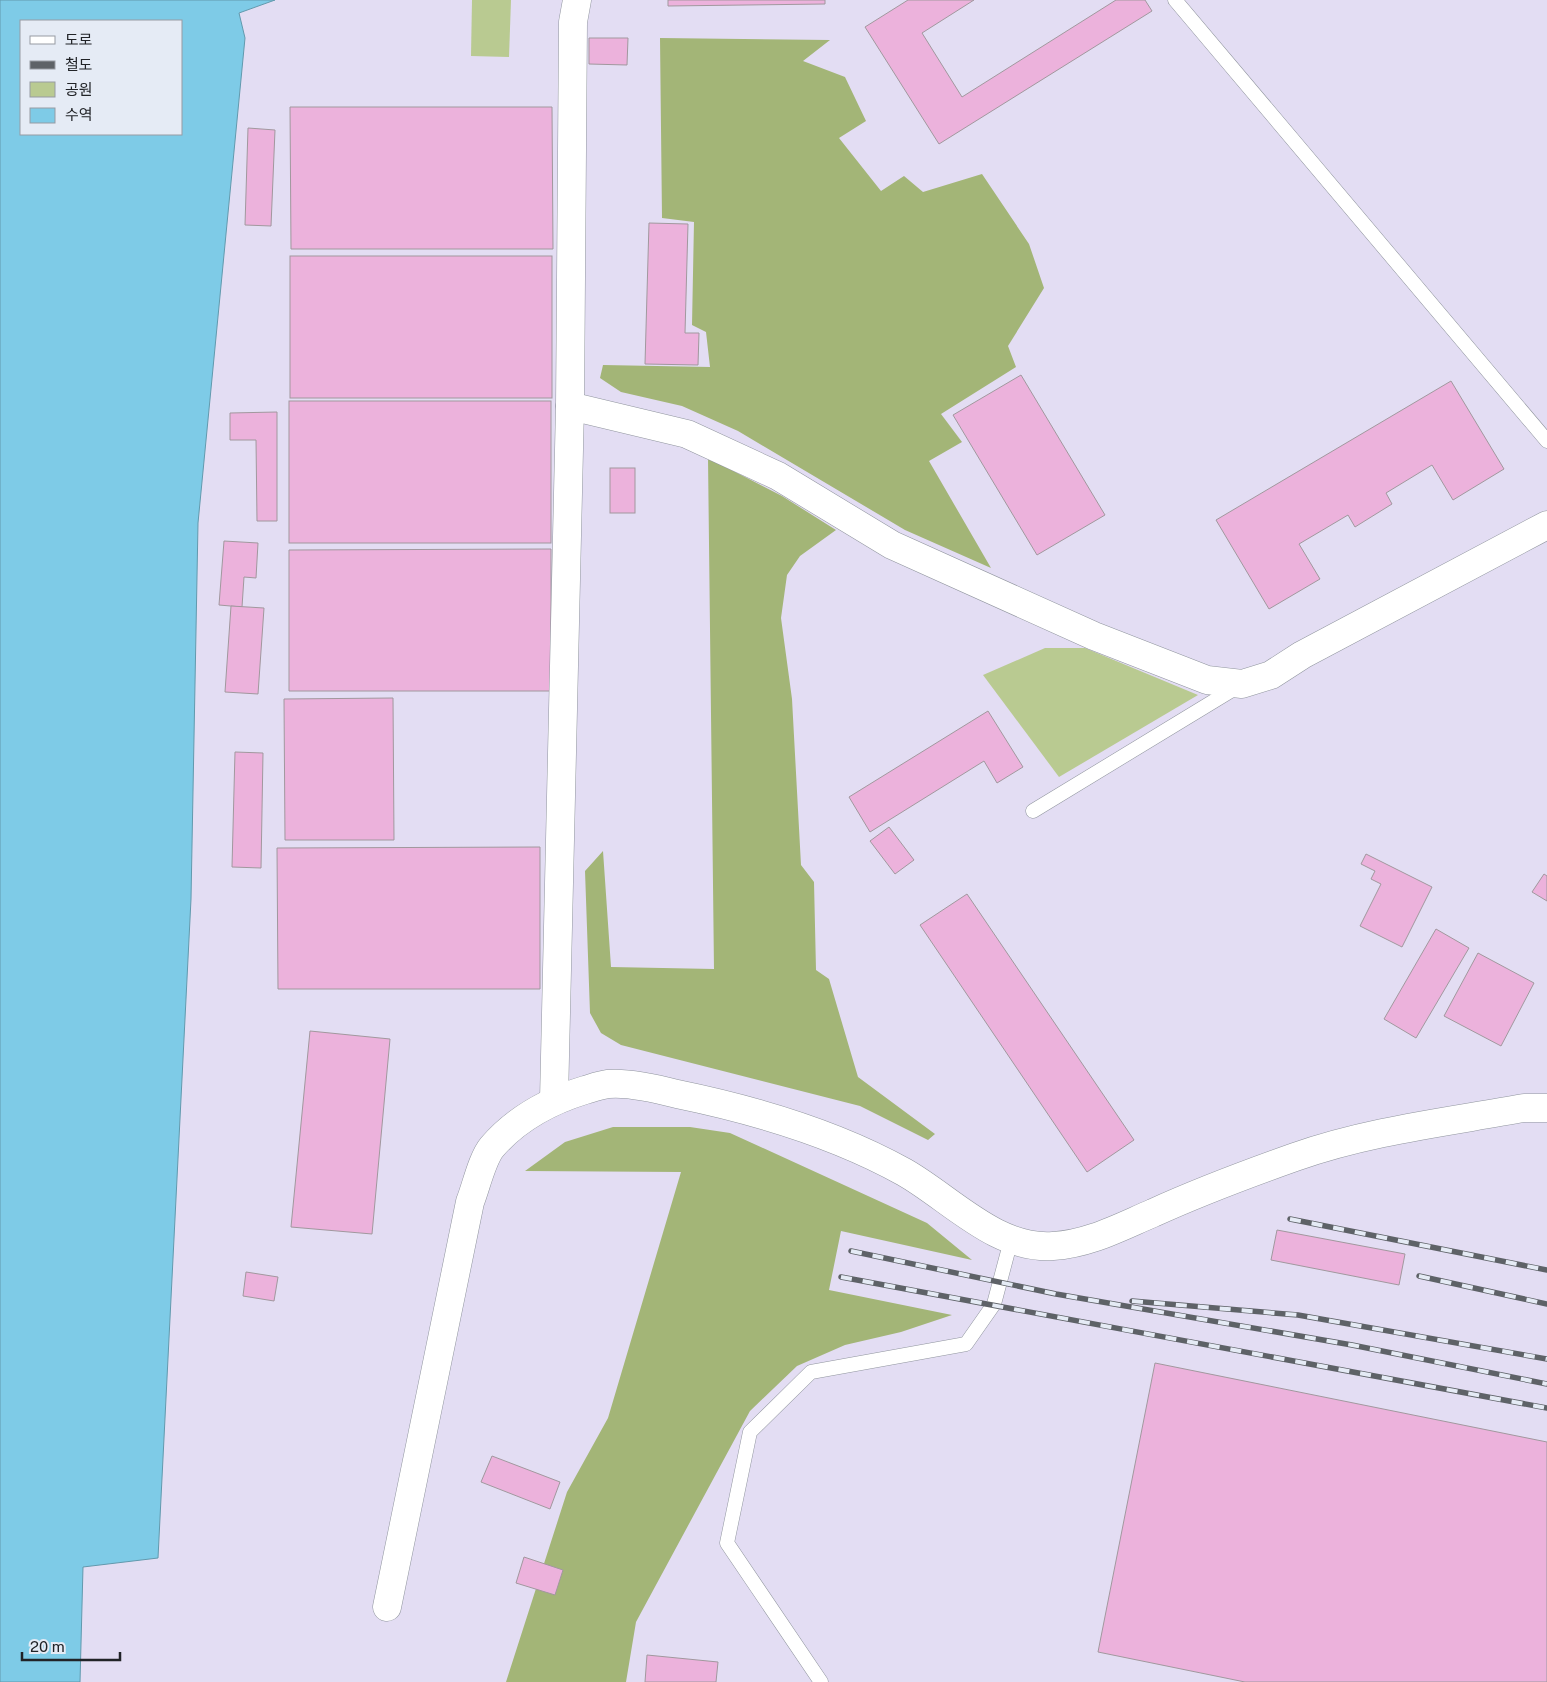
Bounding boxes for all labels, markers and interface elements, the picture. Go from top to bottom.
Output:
legend [20,20,182,135]
text: 도로 [65,31,93,48]
text: 철도 [65,56,93,73]
text: 공원 [65,81,93,98]
text: 수역 [65,106,93,123]
scale bar [22,1630,120,1662]
text: 20 m [30,1638,65,1655]

